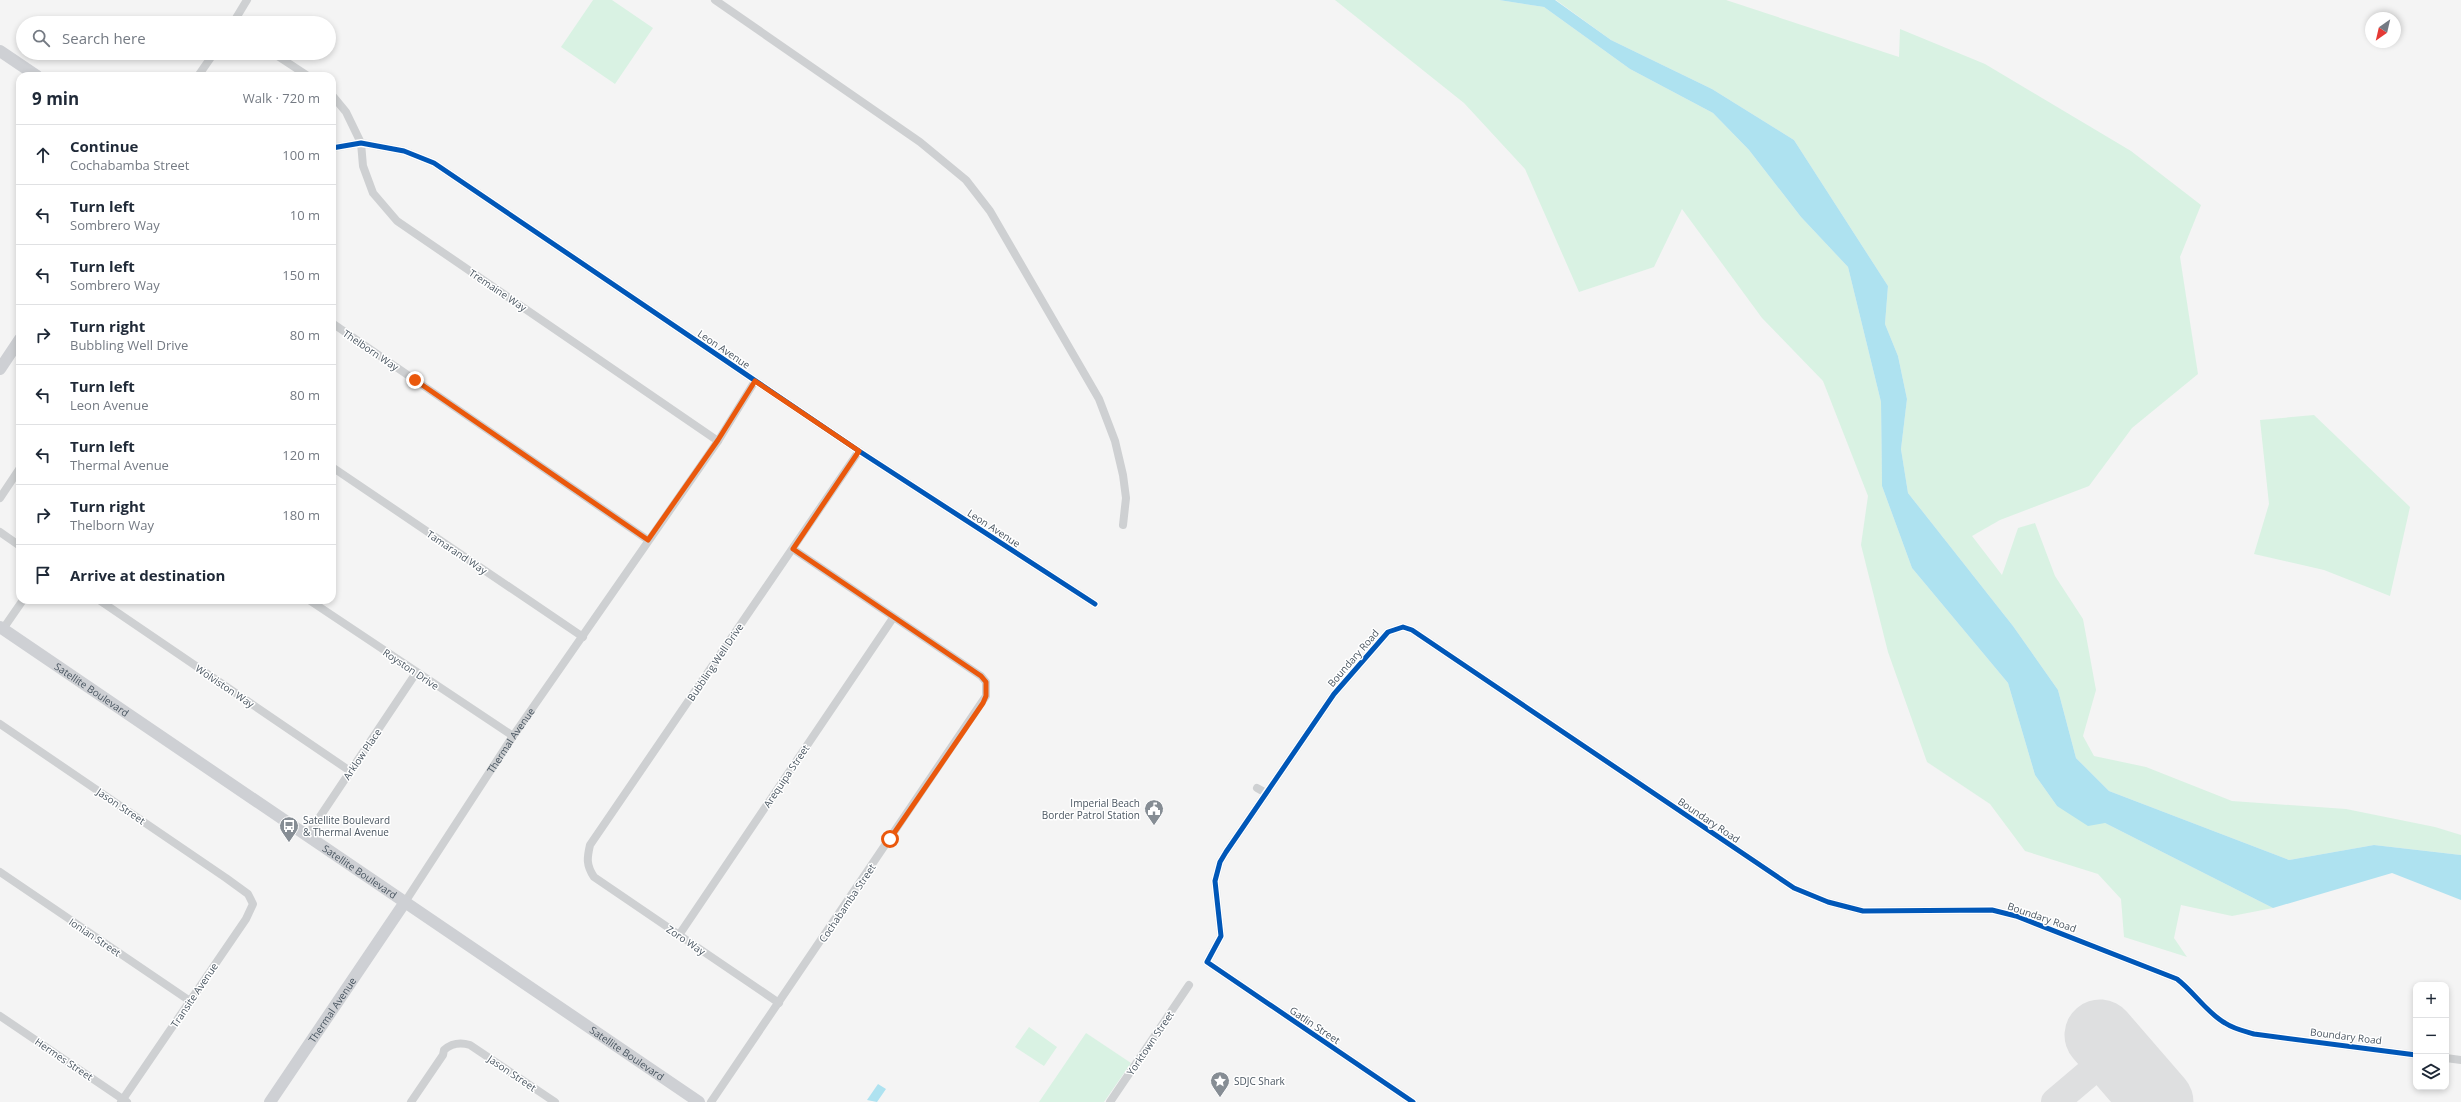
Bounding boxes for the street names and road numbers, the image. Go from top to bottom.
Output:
street label: Tremaine Way [466,266,530,315]
street label: Thelborn Way [340,326,402,374]
street label: Leon Avenue [695,326,753,372]
street label: Leon Avenue [965,506,1023,551]
street label: Tamarand Way [424,527,491,578]
street label: Bubbling Well Drive [684,620,746,704]
street label: Boundary Road [1324,626,1382,690]
street label: Royston Drive [380,645,442,693]
street label: Satellite Boulevard [52,659,132,720]
street label: Wolviston Way [193,661,258,711]
street label: Thermal Avenue [484,705,538,776]
street label: Arklow Place [340,725,385,782]
street label: Arequipa Street [760,741,812,810]
street label: Jason Street [93,784,148,828]
street label: Boundary Road [1675,794,1743,846]
street label: Satellite Boulevard [320,841,400,902]
street label: Cochabamba Street [815,861,879,945]
street label: Boundary Road [2006,899,2078,935]
street label: Ionian Street [66,915,124,960]
street label: Zoro Way [664,922,709,959]
street label: Transite Avenue [167,960,221,1030]
street label: Thermal Avenue [305,974,359,1045]
street label: Gatlin Street [1287,1003,1343,1047]
street label: Yorktown Street [1123,1008,1177,1078]
street label: Satellite Boulevard [587,1023,667,1083]
street label: Boundary Road [2309,1025,2383,1047]
street label: Hermes Street [32,1034,96,1084]
street label: Jason Street [484,1051,539,1095]

